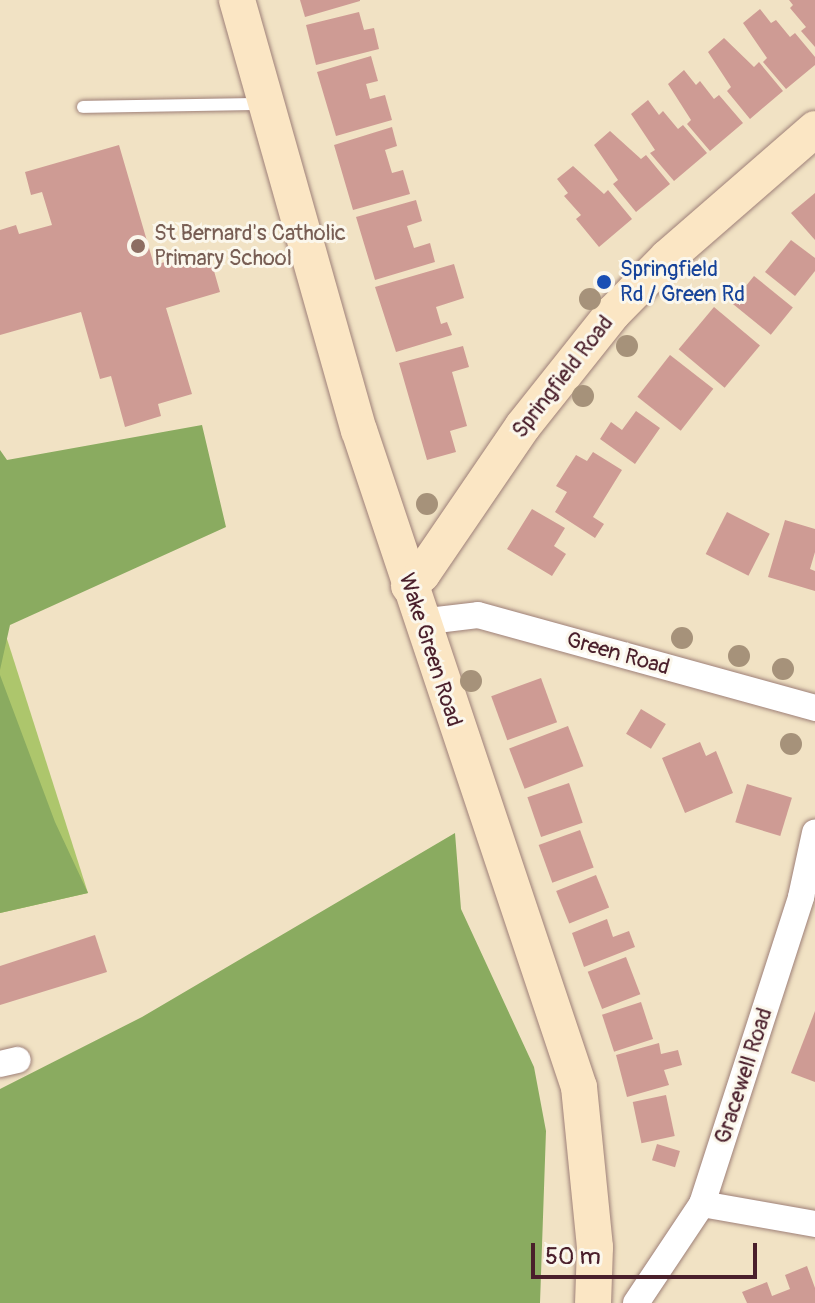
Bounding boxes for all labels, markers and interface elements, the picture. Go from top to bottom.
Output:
place label: St Bernard's Catholic Primary School [154,220,346,272]
marker: St Bernard's Catholic Primary School [129,237,147,255]
place label: Springfield Rd / Green Rd [620,256,745,308]
marker: Springfield Rd / Green Rd [595,273,613,291]
street label: Springfield Road [507,310,619,444]
street label: Wake Green Road [393,570,467,730]
street label: Green Road [563,627,673,681]
street label: Gracewell Road [710,1005,778,1147]
scale bar [535,1227,761,1277]
text: 50 m [545,1242,601,1271]

